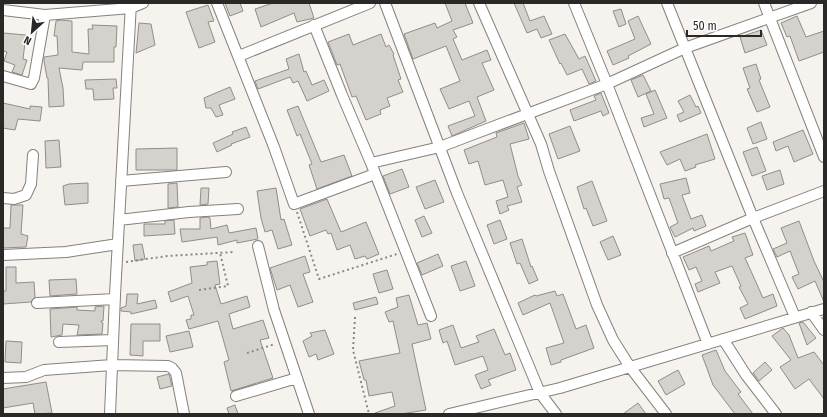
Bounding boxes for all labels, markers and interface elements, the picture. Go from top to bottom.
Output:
north arrow [12,12,52,52]
scale bar [687,12,761,38]
text: 50 m [693,19,717,33]
text: N [22,33,34,48]

